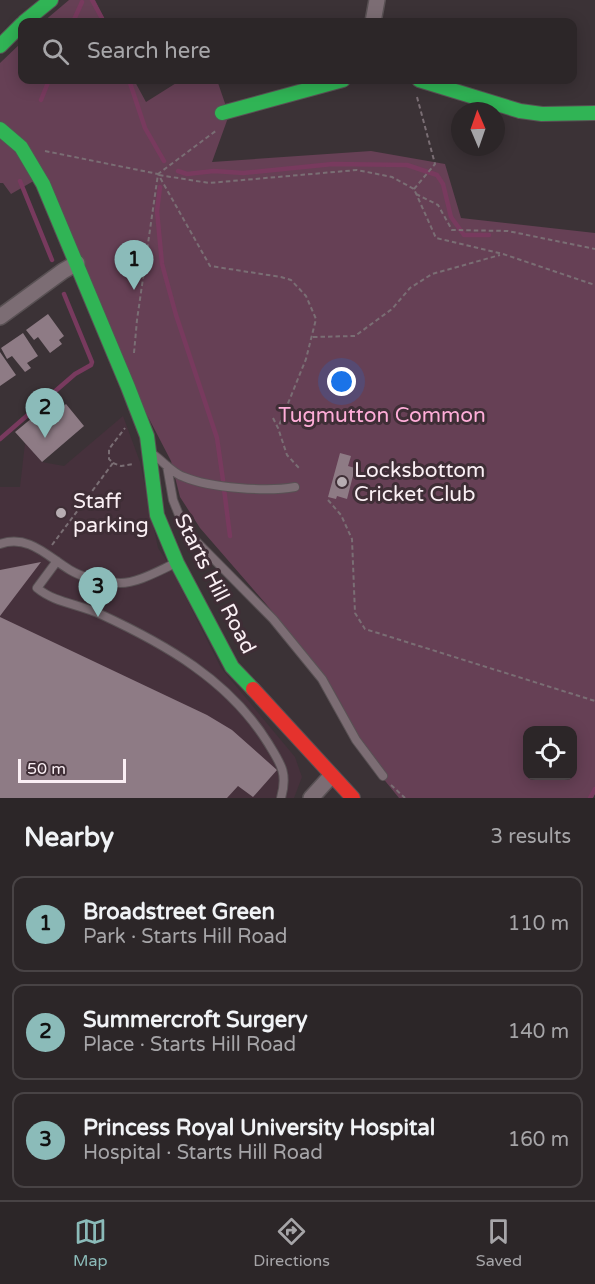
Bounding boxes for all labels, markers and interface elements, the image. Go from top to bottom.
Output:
search box [18,18,577,84]
icon: search [39,35,72,68]
text: Search here [87,38,211,64]
north arrow [451,102,505,156]
pin: 1 [114,240,154,290]
your location [327,367,356,396]
pin: 2 [26,388,64,438]
park label: Tugmutton Common [278,403,486,428]
place label: Locksbottom Cricket Club [354,458,485,507]
marker: Locksbottom Cricket Club [335,475,349,489]
place label: Staff parking [73,489,149,538]
marker: Staff parking [54,506,68,520]
street label: Starts Hill Road [169,510,261,658]
pin: 3 [78,568,118,617]
map controls [523,726,577,780]
button: locate [523,726,577,780]
scale bar [18,756,126,784]
text: 50 m [27,759,66,779]
text: Nearby [24,822,114,853]
text: 3 results [491,825,571,849]
text: Broadstreet Green [83,899,275,925]
text: 1 [39,912,52,936]
text: 110 m [508,912,569,936]
text: Park · Starts Hill Road [83,925,287,949]
text: Summercroft Surgery [83,1007,308,1033]
text: 2 [39,1020,52,1044]
text: 140 m [508,1020,569,1044]
text: Place · Starts Hill Road [83,1033,296,1057]
text: Princess Royal University Hospital [83,1115,435,1141]
text: 3 [39,1128,52,1152]
text: 160 m [508,1128,569,1152]
text: Hospital · Starts Hill Road [83,1141,323,1165]
tab: Map [73,1215,107,1271]
tab: Directions [253,1215,330,1271]
tab: Saved [476,1215,522,1271]

